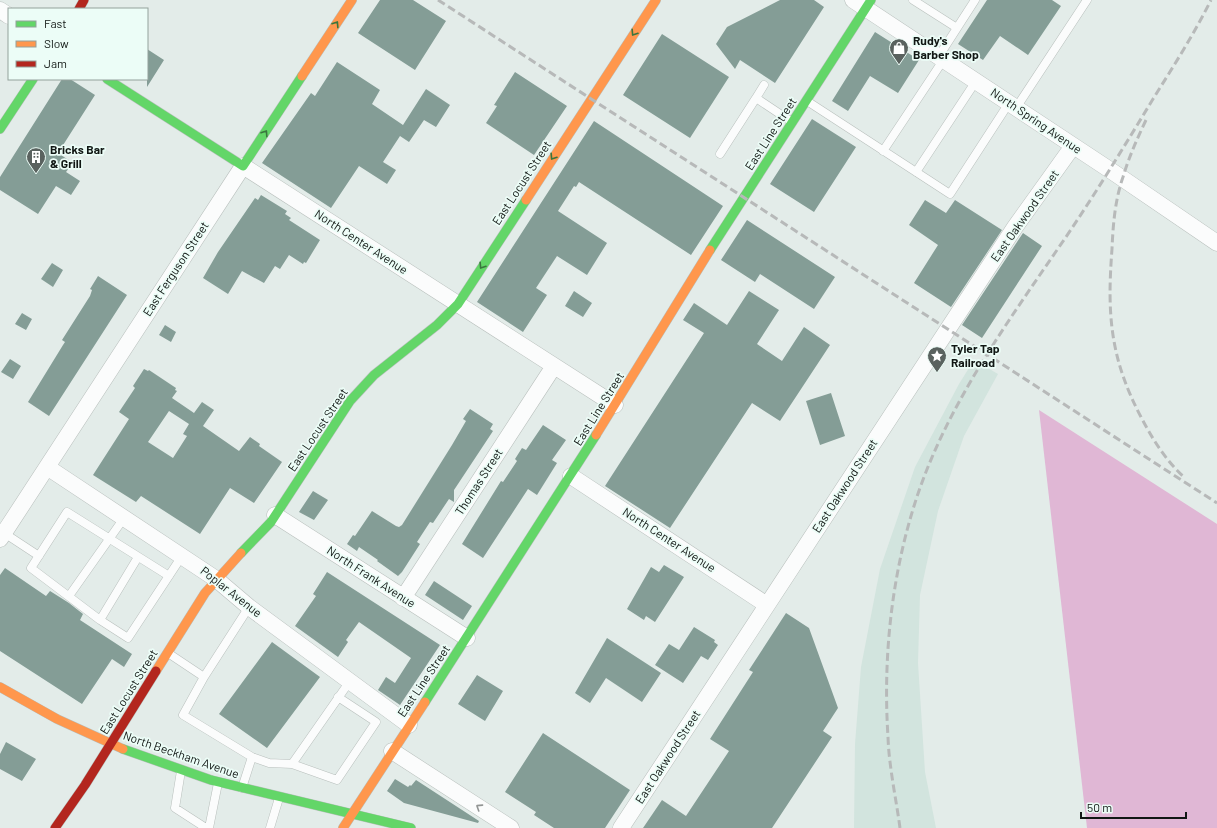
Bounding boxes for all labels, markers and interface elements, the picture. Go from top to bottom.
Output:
legend [8,8,148,80]
text: Fast [44,16,67,30]
one-way arrow [331,22,338,29]
one-way arrow [632,28,639,35]
place label: Rudy's Barber Shop [913,33,979,61]
text: Slow [44,36,69,50]
shop icon: Rudy's Barber Shop [888,37,910,65]
text: Jam [44,56,67,70]
street label: North Spring Avenue [988,84,1085,156]
street label: East Line Street [741,95,799,172]
one-way arrow [260,130,268,137]
street label: East Locust Street [489,138,554,227]
place label: Bricks Bar & Grill [50,142,105,170]
building icon: Bricks Bar & Grill [25,146,47,174]
one-way arrow [550,153,558,160]
street label: East Oakwood Street [987,167,1061,264]
street label: North Center Avenue [312,206,411,276]
street label: East Ferguson Street [139,219,211,318]
one-way arrow [479,262,487,269]
place label: Tyler Tap Railroad [951,341,1000,369]
place icon: Tyler Tap Railroad [926,345,948,373]
street label: East Line Street [570,369,626,448]
street label: East Locust Street [284,385,350,474]
street label: East Oakwood Street [809,436,880,535]
street label: Thomas Street [451,445,505,517]
street label: North Center Avenue [620,504,719,574]
street label: North Frank Avenue [325,542,418,610]
street label: Poplar Avenue [198,563,265,619]
street label: East Line Street [394,642,452,719]
street label: East Locust Street [96,647,160,736]
street label: East Oakwood Street [632,707,703,806]
street label: North Beckham Avenue [122,728,241,780]
scale bar [1081,794,1186,820]
text: 50 m [1087,800,1112,814]
one-way arrow [476,805,483,812]

